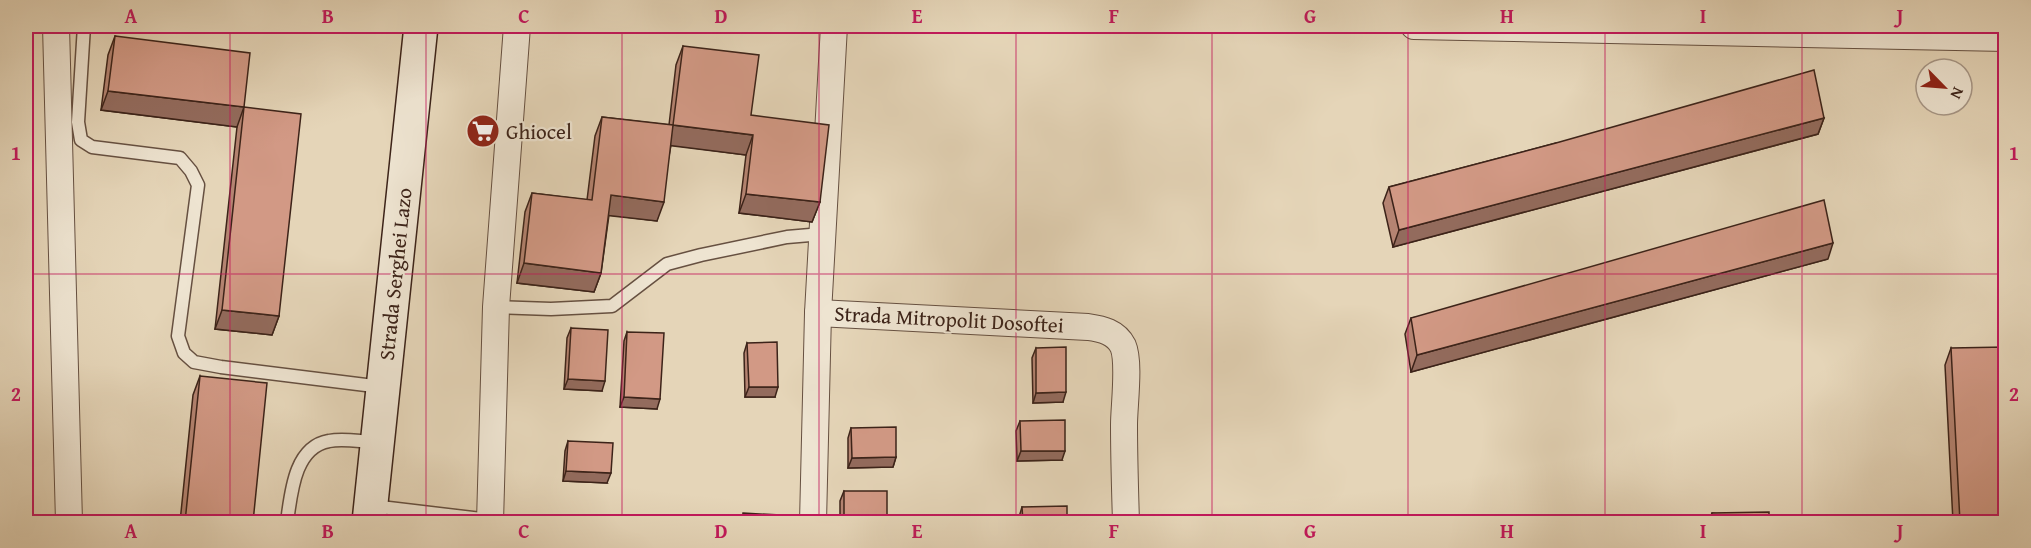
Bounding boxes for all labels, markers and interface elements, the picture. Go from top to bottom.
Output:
text: A [125,1,138,30]
text: B [322,1,334,30]
text: C [518,1,530,30]
text: D [714,1,728,30]
text: E [912,1,923,30]
text: F [1109,1,1119,30]
text: G [1304,1,1316,30]
text: H [1500,1,1514,30]
text: I [1700,1,1706,30]
text: J [1894,1,1904,30]
north arrow [1914,57,1974,117]
text: N [1944,83,1971,104]
supermarket icon: Ghiocel [465,113,501,149]
place label: Ghiocel [506,116,572,147]
text: 1 [11,138,21,167]
text: 1 [2009,138,2019,167]
street label: Strada Serghei Lazo [371,186,419,362]
street label: Strada Mitropolit Dosoftei [834,298,1065,340]
text: 2 [11,379,21,408]
text: 2 [2009,379,2019,408]
text: A [125,516,138,545]
text: B [322,516,334,545]
text: C [518,516,530,545]
text: D [714,516,728,545]
text: E [912,516,923,545]
text: F [1109,516,1119,545]
text: G [1304,516,1316,545]
text: H [1500,516,1514,545]
text: I [1700,516,1706,545]
text: J [1894,516,1904,545]

